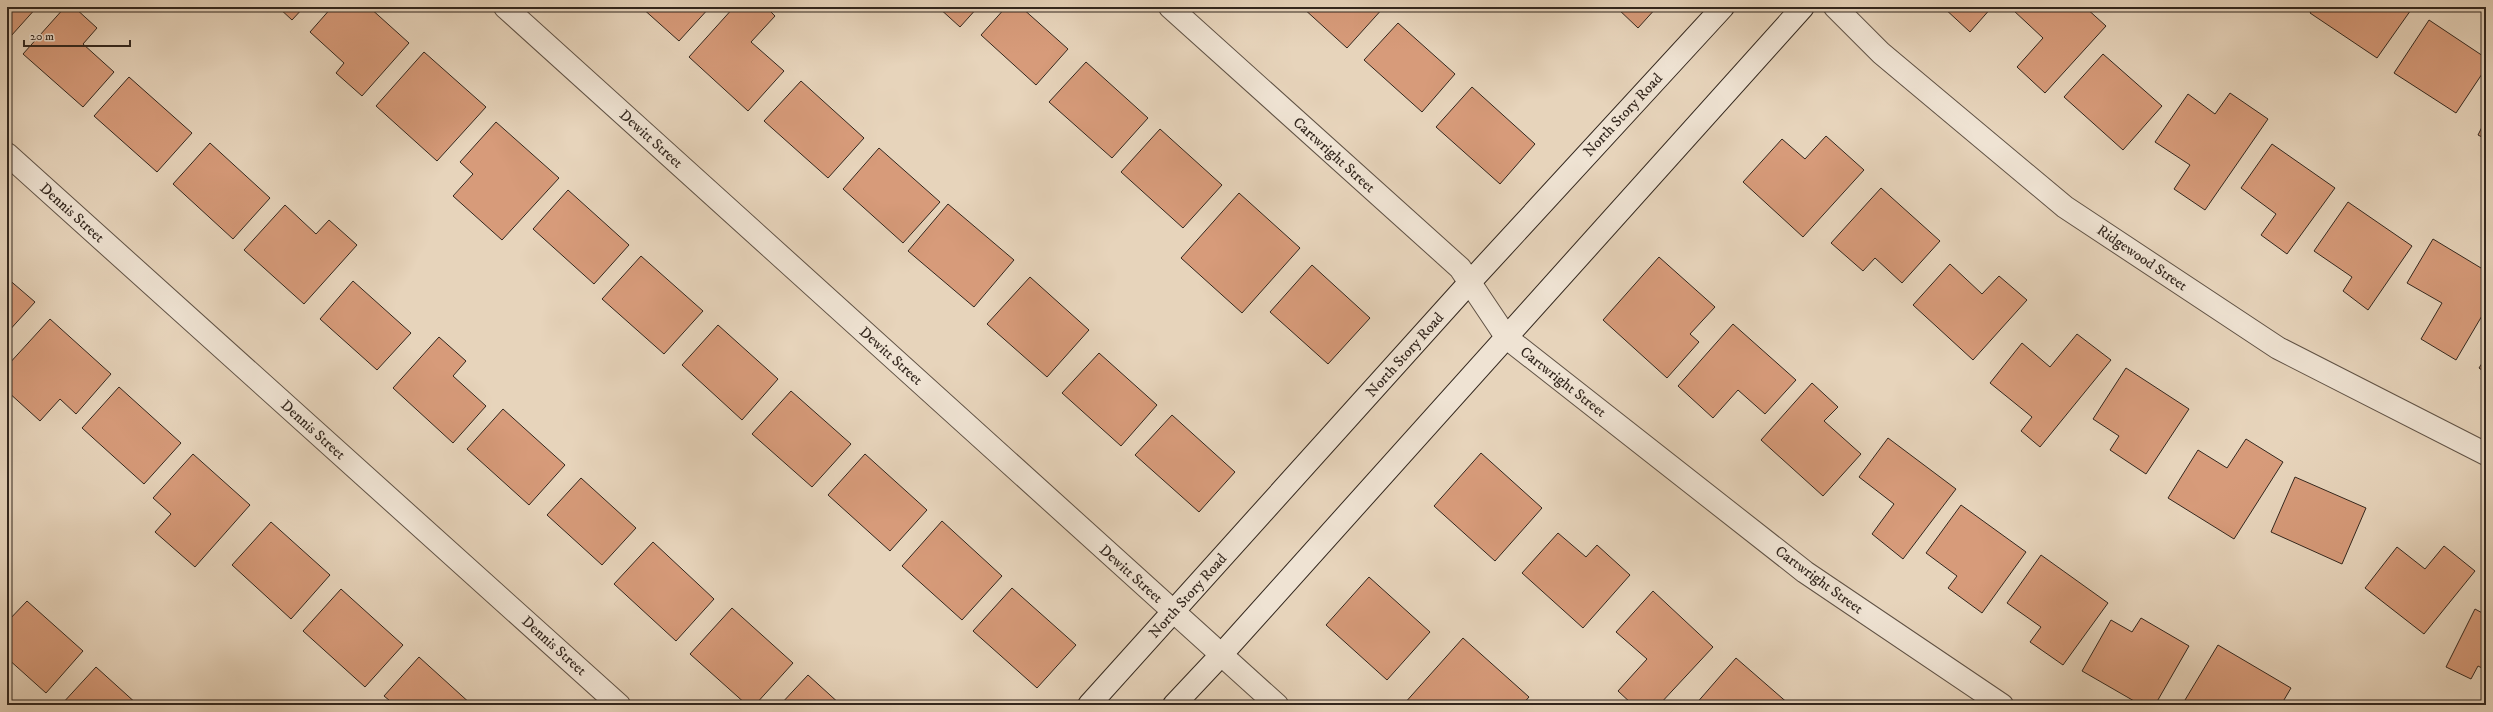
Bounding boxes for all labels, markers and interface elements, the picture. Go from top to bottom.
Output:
scale bar [24,22,130,48]
text: 20 m [30,29,54,44]
street label: North Story Road [1579,69,1667,161]
street label: Dewitt Street [615,105,687,173]
street label: Cartwright Street [1289,113,1379,197]
street label: Dennis Street [36,179,108,247]
street label: Ridgewood Street [2093,221,2191,295]
street label: North Story Road [1362,308,1448,401]
street label: Dewitt Street [855,322,927,390]
street label: Cartwright Street [1516,342,1610,422]
street label: Dennis Street [277,396,349,464]
street label: Dewitt Street [1095,540,1167,608]
street label: Cartwright Street [1771,542,1867,618]
street label: North Story Road [1145,549,1231,642]
street label: Dennis Street [518,612,590,680]

